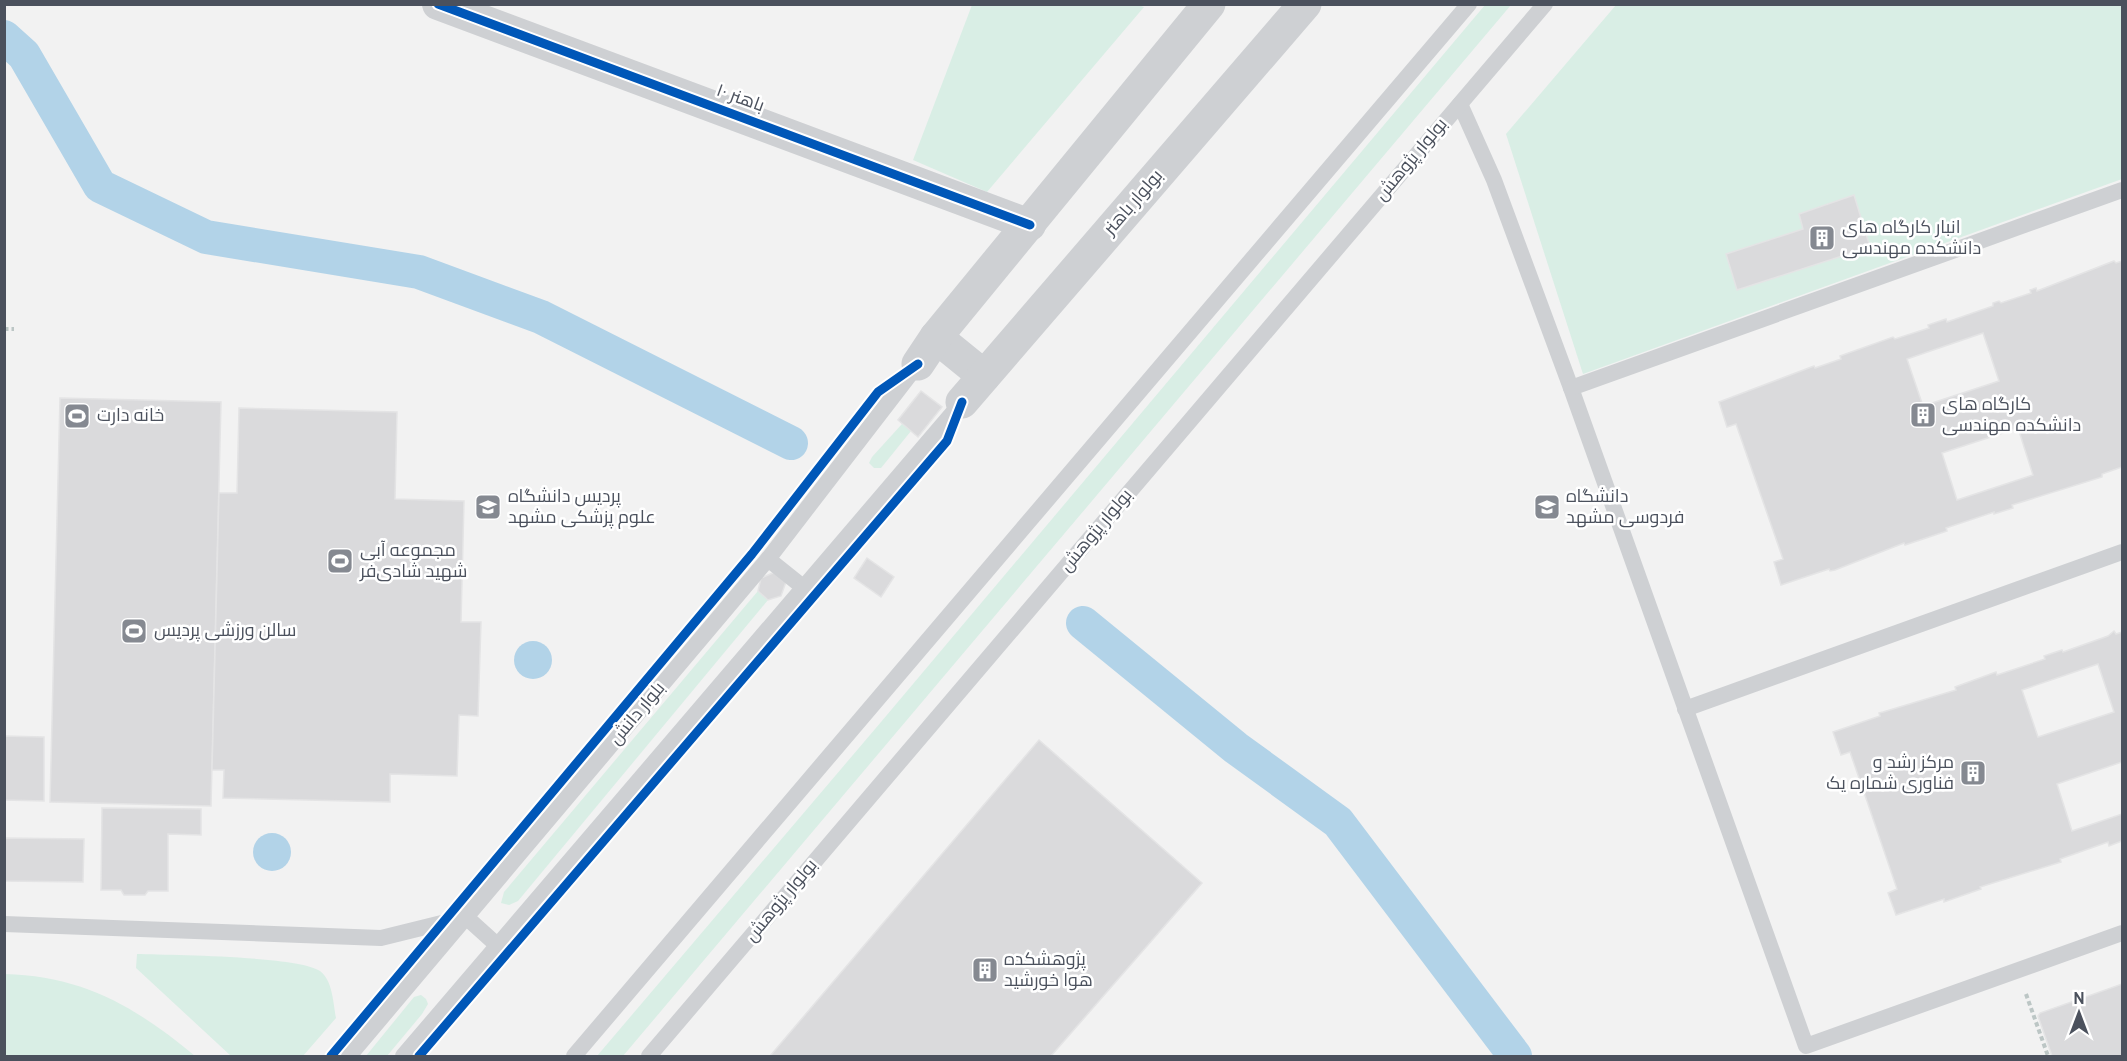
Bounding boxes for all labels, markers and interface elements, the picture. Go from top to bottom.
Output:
street label: باهنر ۱۰ [713,80,767,118]
street label: بولوار پژوهش [1371,114,1453,206]
street label: بولوار باهنر [1099,165,1169,241]
place label: انبار کارگاه های دانشکده مهندسی [1842,217,1981,261]
building icon: انبار کارگاه های دانشکده مهندسی [1807,223,1837,253]
place label: کارگاه های دانشکده مهندسی [1942,394,2081,438]
building icon: کارگاه های دانشکده مهندسی [1908,400,1938,430]
sports icon: خانه دارت [62,401,92,431]
place label: خانه دارت [97,405,164,428]
street label: بولوار پژوهش [1056,485,1138,577]
place label: پردیس دانشگاه علوم پزشکی مشهد [508,486,656,530]
place label: دانشگاه فردوسی مشهد [1566,486,1684,530]
school or university icon: پردیس دانشگاه علوم پزشکی مشهد [473,492,503,522]
school or university icon: دانشگاه فردوسی مشهد [1532,492,1562,522]
place label: مجموعه آبی شهید شادی‌فر [359,540,467,584]
sports icon: مجموعه آبی شهید شادی‌فر [325,546,355,576]
sports icon: سالن ورزشی پردیس [119,616,149,646]
place label: سالن ورزشی پردیس [154,620,296,643]
street label: بلوار دانش [605,678,671,750]
place label: مرکز رشد و فناوری شماره یک [1826,752,1954,796]
building icon: مرکز رشد و فناوری شماره یک [1958,758,1988,788]
street label: بولوار پژوهش [741,855,823,947]
place label: پژوهشکده هوا خورشید [1004,949,1093,993]
building icon: پژوهشکده هوا خورشید [970,955,1000,985]
north arrow [2049,983,2109,1043]
text: N [2073,990,2085,1010]

